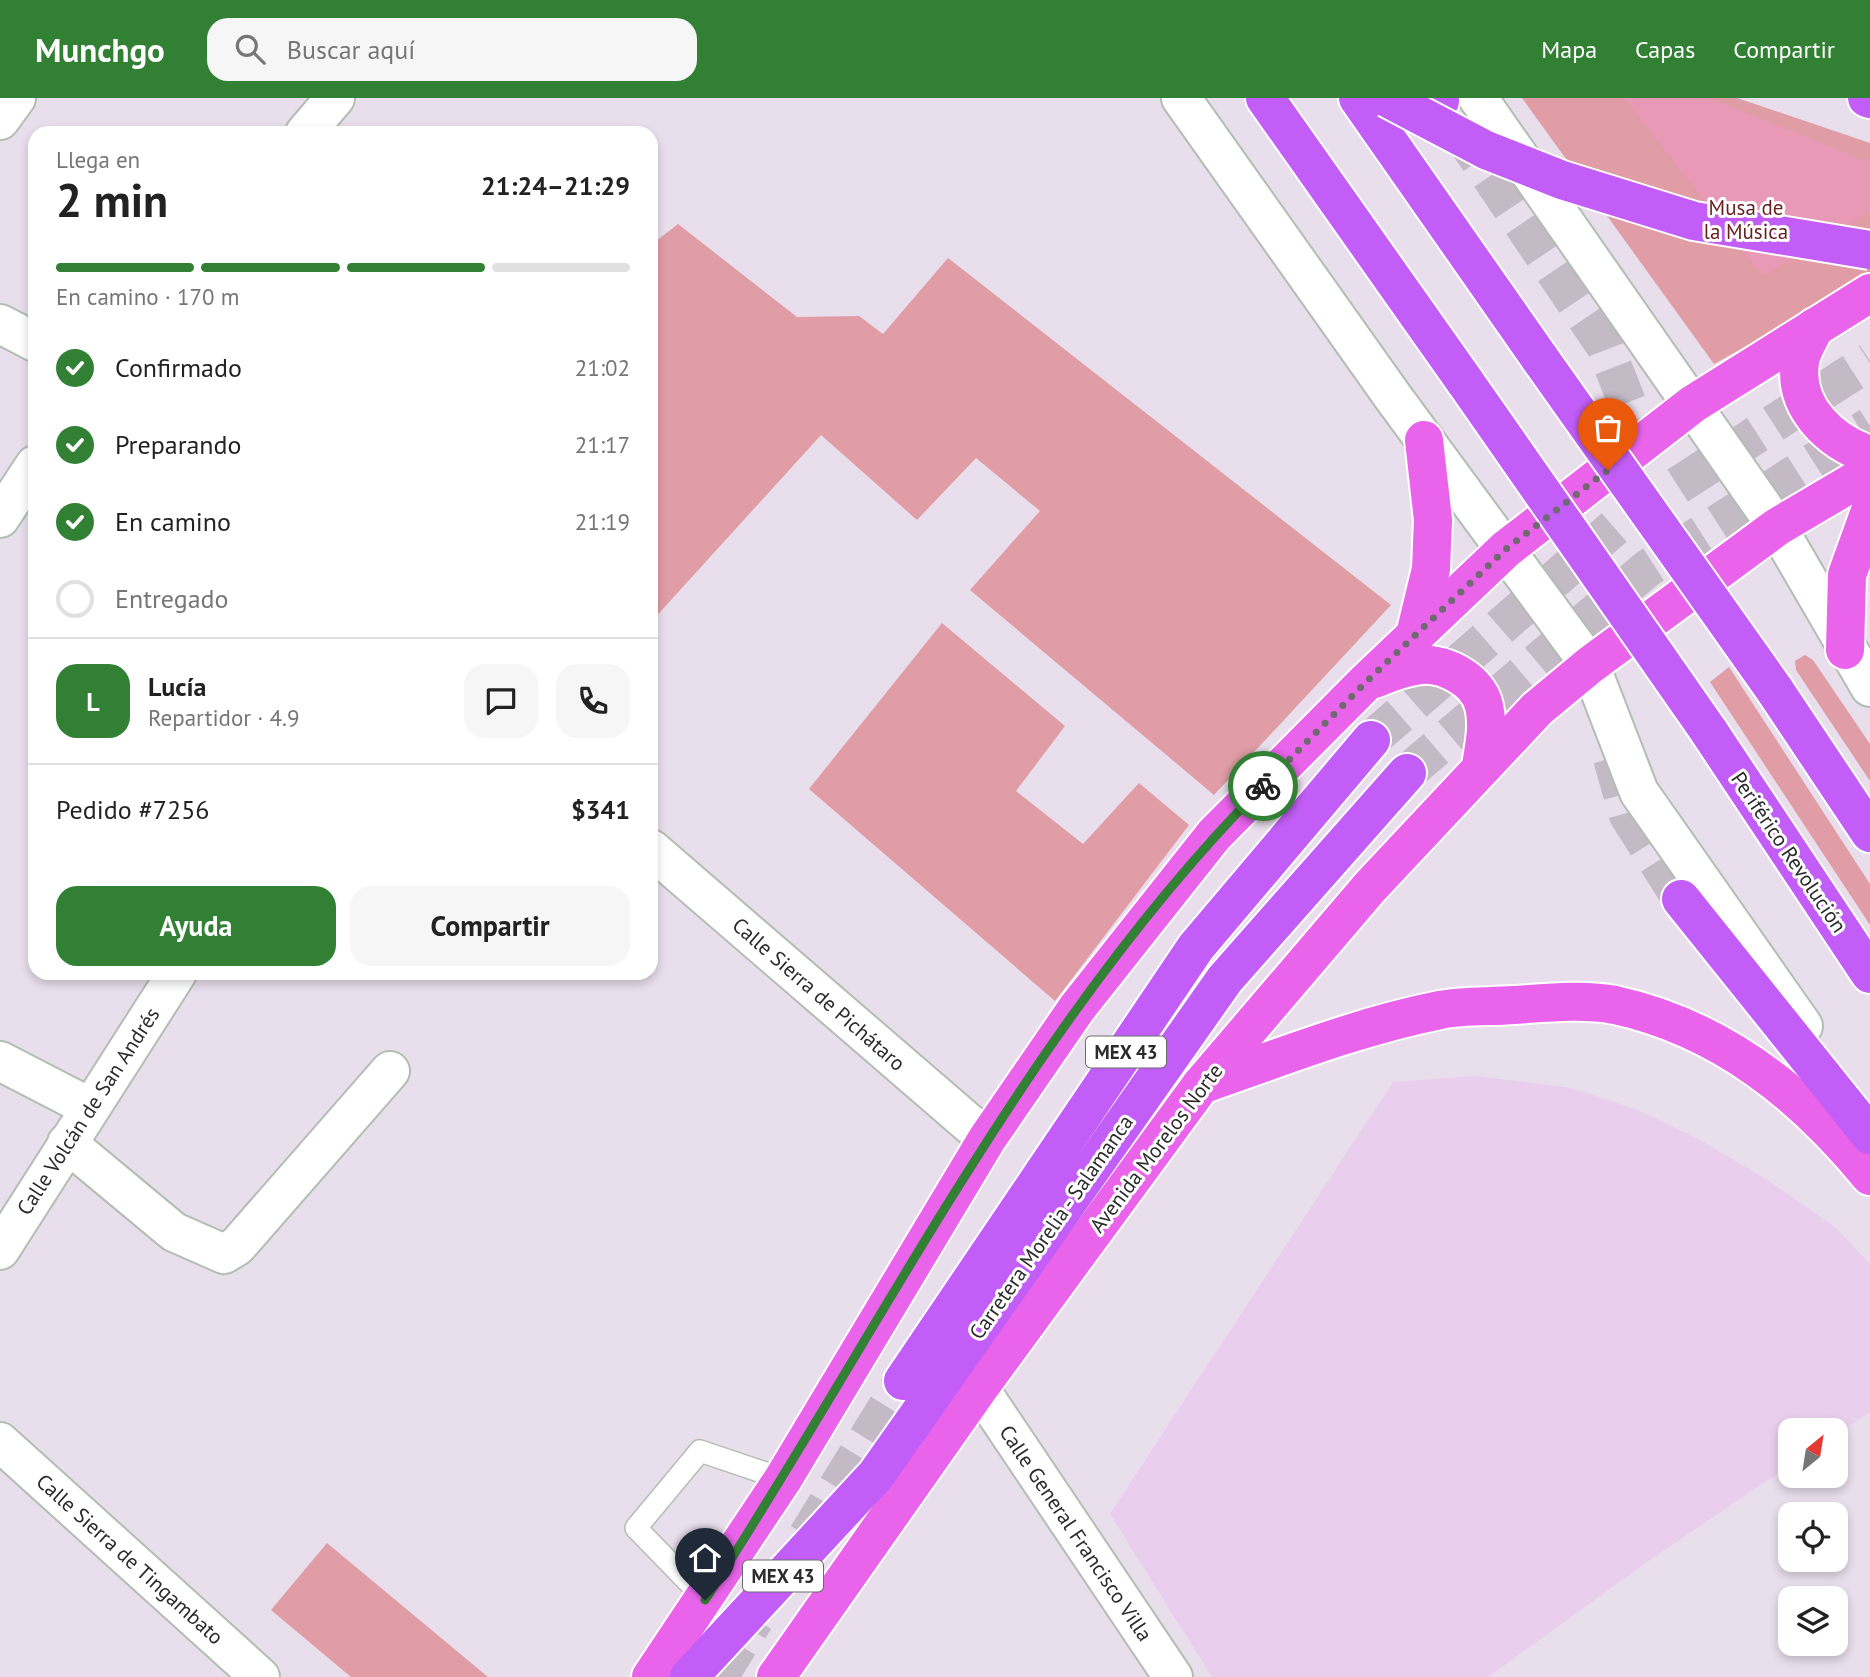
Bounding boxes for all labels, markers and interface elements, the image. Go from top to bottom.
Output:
search box [207,18,697,81]
text: Munchgo [35,28,165,71]
icon: search [231,30,269,68]
text: Buscar aquí [287,33,415,66]
text: Mapa [1541,34,1597,65]
text: Capas [1635,34,1695,65]
text: Compartir [1733,34,1835,65]
text: Llega en [56,145,140,174]
text: 21:24–21:29 [481,169,630,202]
text: 2 min [56,170,168,230]
park label: Musa de la Música [1704,194,1788,245]
text: En camino · 170 m [56,282,239,311]
icon: check [56,349,94,387]
text: Confirmado [115,351,242,384]
text: 21:02 [575,353,630,382]
pin [1578,398,1638,470]
icon: bag [1589,409,1627,447]
icon: check [56,426,94,464]
text: Preparando [115,428,242,461]
text: 21:17 [575,430,630,459]
icon: check [56,503,94,541]
text: En camino [115,505,231,538]
text: 21:19 [575,507,630,536]
text: Entregado [115,582,229,615]
button: chat [464,664,538,738]
button: phone [556,664,630,738]
text: Lucía [148,670,207,703]
text: L [86,685,100,718]
text: Repartidor · 4.9 [148,703,300,732]
courier [1228,751,1298,821]
street label: Periférico Revolución [1725,766,1853,938]
icon: bike [1244,767,1282,805]
text: Pedido #7256 [56,793,209,826]
text: $341 [571,793,630,826]
button: Ayuda [56,886,336,966]
button: Compartir [350,886,630,966]
street label: Calle Sierra de Pichátaro [727,911,911,1077]
street label: Calle Volcán de San Andrés [11,1002,165,1220]
road number: MEX 43 [1086,1036,1166,1068]
street label: Avenida Morelos Norte [1084,1058,1228,1238]
street label: Carretera Morelia - Salamanca [963,1110,1139,1344]
north arrow [1778,1418,1848,1488]
map controls [1778,1418,1848,1656]
street label: Calle General Francisco Villa [994,1420,1158,1646]
street label: Calle Sierra de Tingambato [31,1468,229,1650]
button: locate [1778,1502,1848,1572]
pin [675,1528,735,1600]
icon: home [686,1539,724,1577]
road number: MEX 43 [743,1560,823,1592]
button: layers [1778,1586,1848,1656]

